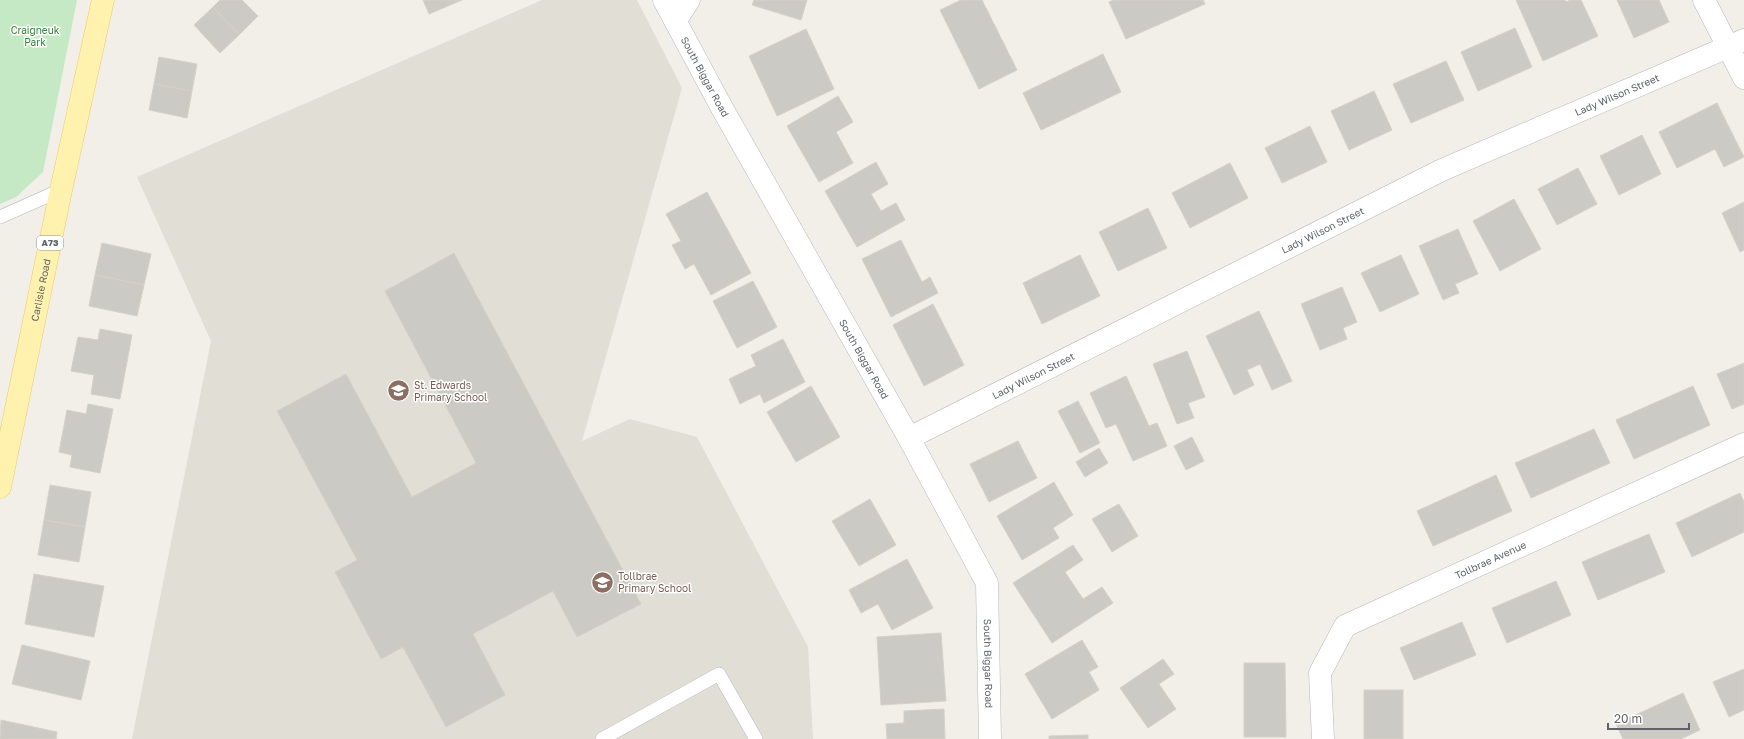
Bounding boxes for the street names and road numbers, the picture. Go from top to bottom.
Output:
street label: South Biggar Road [679,34,732,119]
street label: Lady Wilson Street [1573,71,1661,118]
street label: Lady Wilson Street [1279,204,1366,256]
road number: A73 [37,236,63,250]
street label: Carlisle Road [28,258,53,322]
street label: South Biggar Road [837,317,891,401]
street label: Lady Wilson Street [990,350,1076,401]
street label: Tollbrae Avenue [1453,538,1528,581]
street label: South Biggar Road [982,619,995,708]

